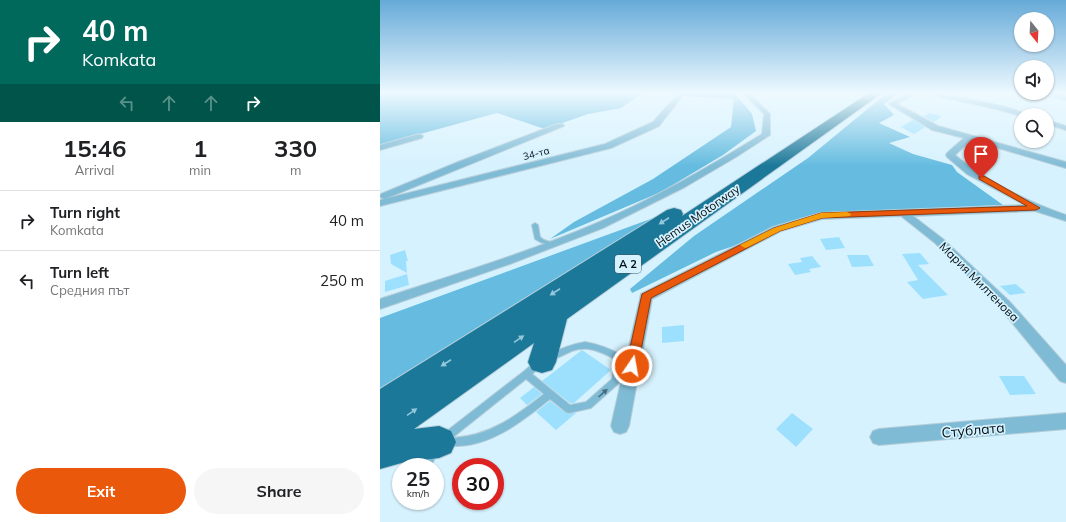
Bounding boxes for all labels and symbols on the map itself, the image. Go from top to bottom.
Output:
north arrow [1014,12,1054,52]
pin [964,137,998,178]
street label: 34-та [521,144,551,163]
street label: Hemus Motorway [653,181,743,250]
one-way arrow [659,217,670,225]
street label: Мария Милтенова [936,239,1022,325]
road number: A 2 [615,255,641,273]
one-way arrow [550,288,561,296]
one-way arrow [514,335,525,343]
position arrow [611,345,653,387]
one-way arrow [441,359,452,366]
one-way arrow [598,388,608,397]
one-way arrow [407,408,417,416]
street label: Стублата [941,418,1005,442]
speed limit sign: 30 [452,458,504,510]

